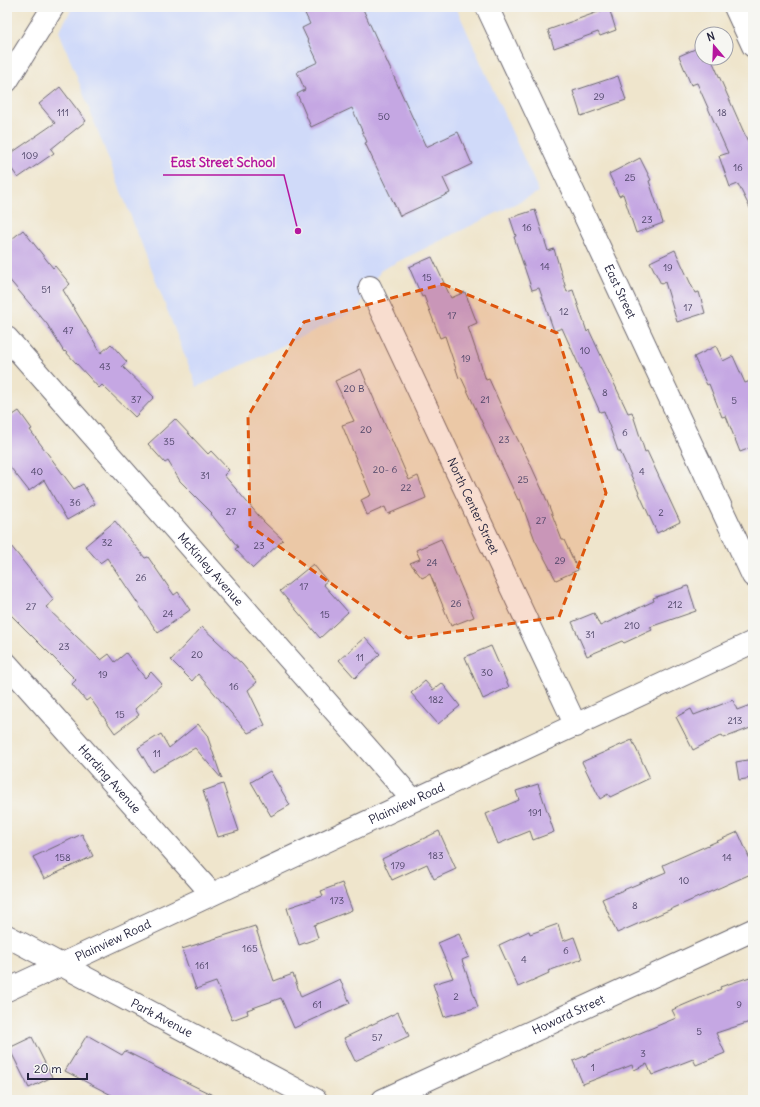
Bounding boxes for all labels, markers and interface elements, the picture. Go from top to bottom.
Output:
north arrow [694,26,734,66]
text: N [705,29,717,44]
house number: 29 [593,90,605,103]
house number: 111 [57,106,69,119]
house number: 18 [717,106,727,119]
house number: 50 [378,110,390,123]
house number: 109 [22,149,38,162]
callout: East Street School [163,150,284,175]
text: East Street School [171,154,276,171]
house number: 16 [733,161,743,174]
house number: 25 [624,171,636,184]
house number: 23 [641,213,653,226]
house number: 16 [522,221,532,234]
house number: 14 [540,260,550,273]
house number: 19 [663,261,673,274]
street label: East Street [601,262,640,321]
house number: 15 [422,271,432,284]
house number: 51 [41,283,51,296]
house number: 17 [684,301,693,314]
house number: 12 [559,305,569,318]
house number: 17 [448,309,457,322]
house number: 47 [63,324,73,337]
house number: 10 [580,344,590,357]
house number: 19 [461,352,471,365]
house number: 43 [99,360,111,373]
house number: 20 B [344,382,365,395]
house number: 8 [602,386,608,399]
house number: 37 [131,393,141,406]
house number: 21 [480,393,490,406]
house number: 5 [731,394,737,407]
house number: 20 [360,423,372,436]
house number: 6 [622,426,628,439]
house number: 23 [498,433,510,446]
house number: 35 [163,435,175,448]
street label: North Center Street [444,455,502,556]
house number: 20- 6 [373,463,397,476]
house number: 40 [31,465,43,478]
house number: 4 [639,465,645,478]
house number: 31 [200,469,210,482]
house number: 25 [517,473,529,486]
house number: 22 [401,481,412,494]
house number: 36 [69,496,81,509]
house number: 27 [226,505,236,518]
house number: 2 [658,506,664,519]
house number: 27 [536,514,546,527]
street label: McKinley Avenue [175,530,247,609]
house number: 32 [101,536,113,549]
house number: 23 [253,539,265,552]
house number: 29 [554,554,566,567]
house number: 24 [426,556,438,569]
house number: 26 [135,571,147,584]
house number: 17 [300,580,309,593]
house number: 26 [450,597,462,610]
house number: 212 [668,598,683,611]
house number: 27 [26,600,36,613]
house number: 24 [162,607,174,620]
house number: 15 [320,608,330,621]
house number: 210 [624,619,640,632]
house number: 31 [585,628,595,641]
house number: 23 [58,640,70,653]
house number: 20 [191,648,203,661]
house number: 11 [356,651,364,664]
house number: 30 [481,666,493,679]
house number: 19 [98,668,108,681]
house number: 16 [229,680,239,693]
house number: 182 [428,693,444,706]
house number: 15 [115,708,125,721]
house number: 213 [727,714,743,727]
street label: Harding Avenue [75,741,144,816]
house number: 11 [153,747,161,760]
street label: Plainview Road [366,779,447,827]
house number: 191 [528,806,542,819]
house number: 183 [428,849,444,862]
house number: 158 [55,851,71,864]
house number: 14 [722,851,732,864]
house number: 179 [391,859,406,872]
house number: 10 [679,874,689,887]
house number: 173 [330,894,345,907]
house number: 8 [632,899,638,912]
street label: Plainview Road [73,916,153,964]
house number: 165 [242,942,258,955]
house number: 6 [563,944,569,957]
house number: 4 [521,953,527,966]
house number: 161 [195,959,209,972]
house number: 2 [453,990,459,1003]
street label: Howard Street [529,991,607,1038]
street label: Park Avenue [128,995,195,1040]
house number: 61 [312,998,322,1011]
house number: 9 [736,998,742,1011]
house number: 5 [696,1025,702,1038]
house number: 57 [372,1031,382,1044]
house number: 3 [640,1047,646,1060]
scale bar [28,1055,87,1081]
text: 20 m [34,1061,62,1076]
house number: 1 [591,1061,595,1074]

